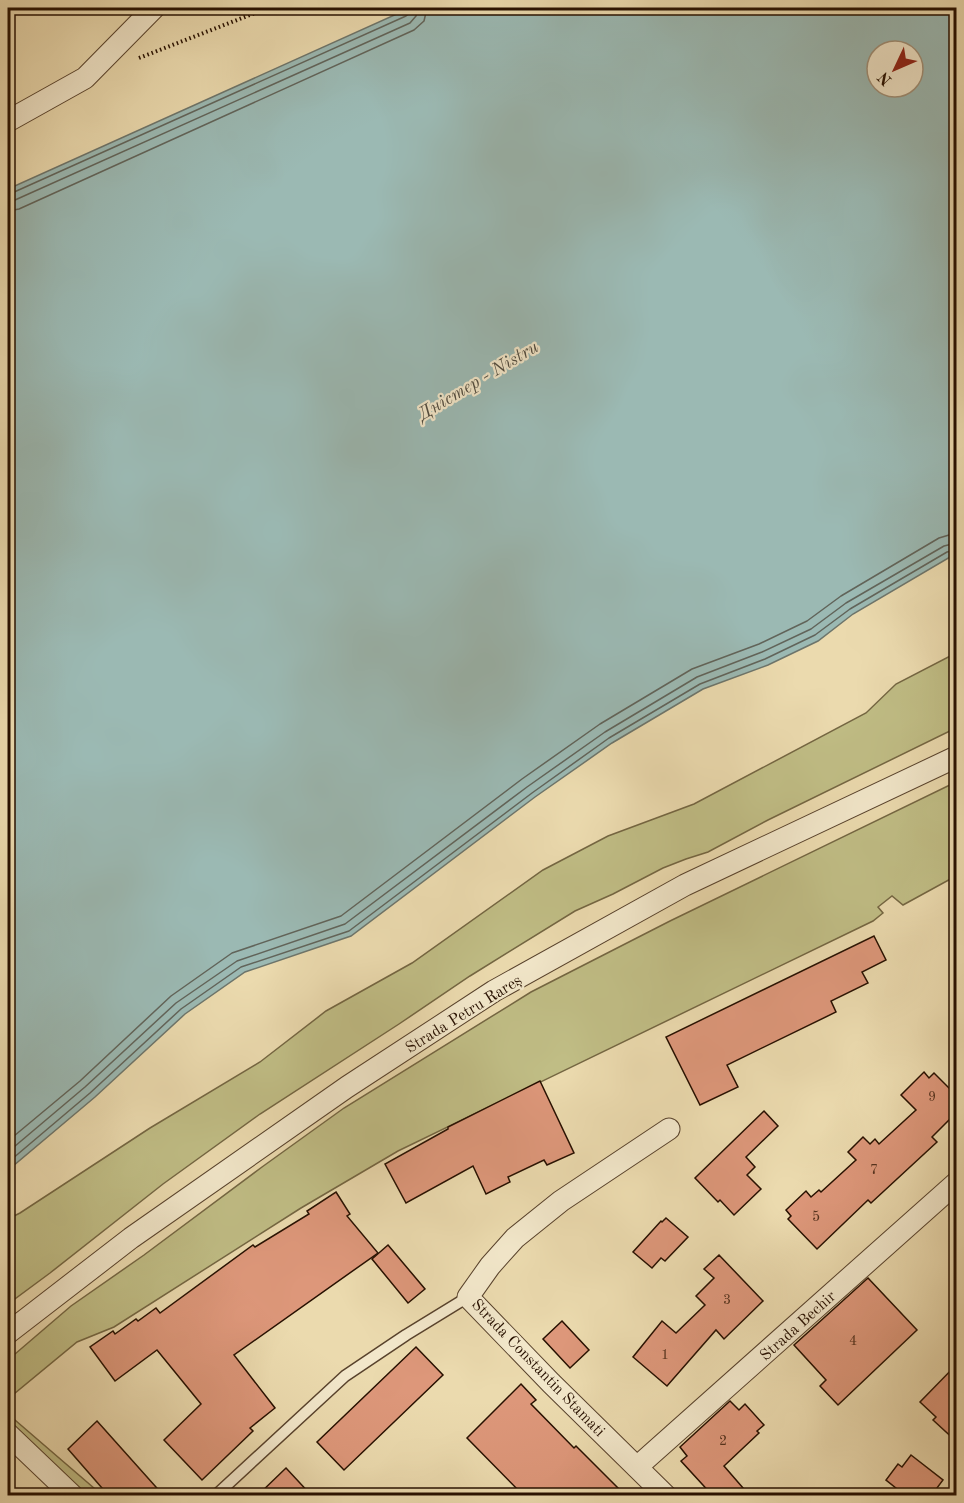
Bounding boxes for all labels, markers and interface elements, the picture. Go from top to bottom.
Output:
north arrow [865,39,925,99]
text: N [875,68,896,88]
water label: Дністер - Nistru [413,338,542,425]
street label: Strada Petru Rareș [403,973,525,1058]
house number: 9 [928,1090,936,1104]
house number: 7 [870,1163,878,1177]
house number: 5 [812,1210,820,1224]
street label: Strada Bechir [757,1288,840,1364]
house number: 3 [723,1293,731,1307]
street label: Strada Constantin Stamati [468,1297,607,1440]
house number: 4 [849,1334,857,1348]
house number: 1 [661,1348,669,1362]
house number: 2 [719,1434,727,1448]

